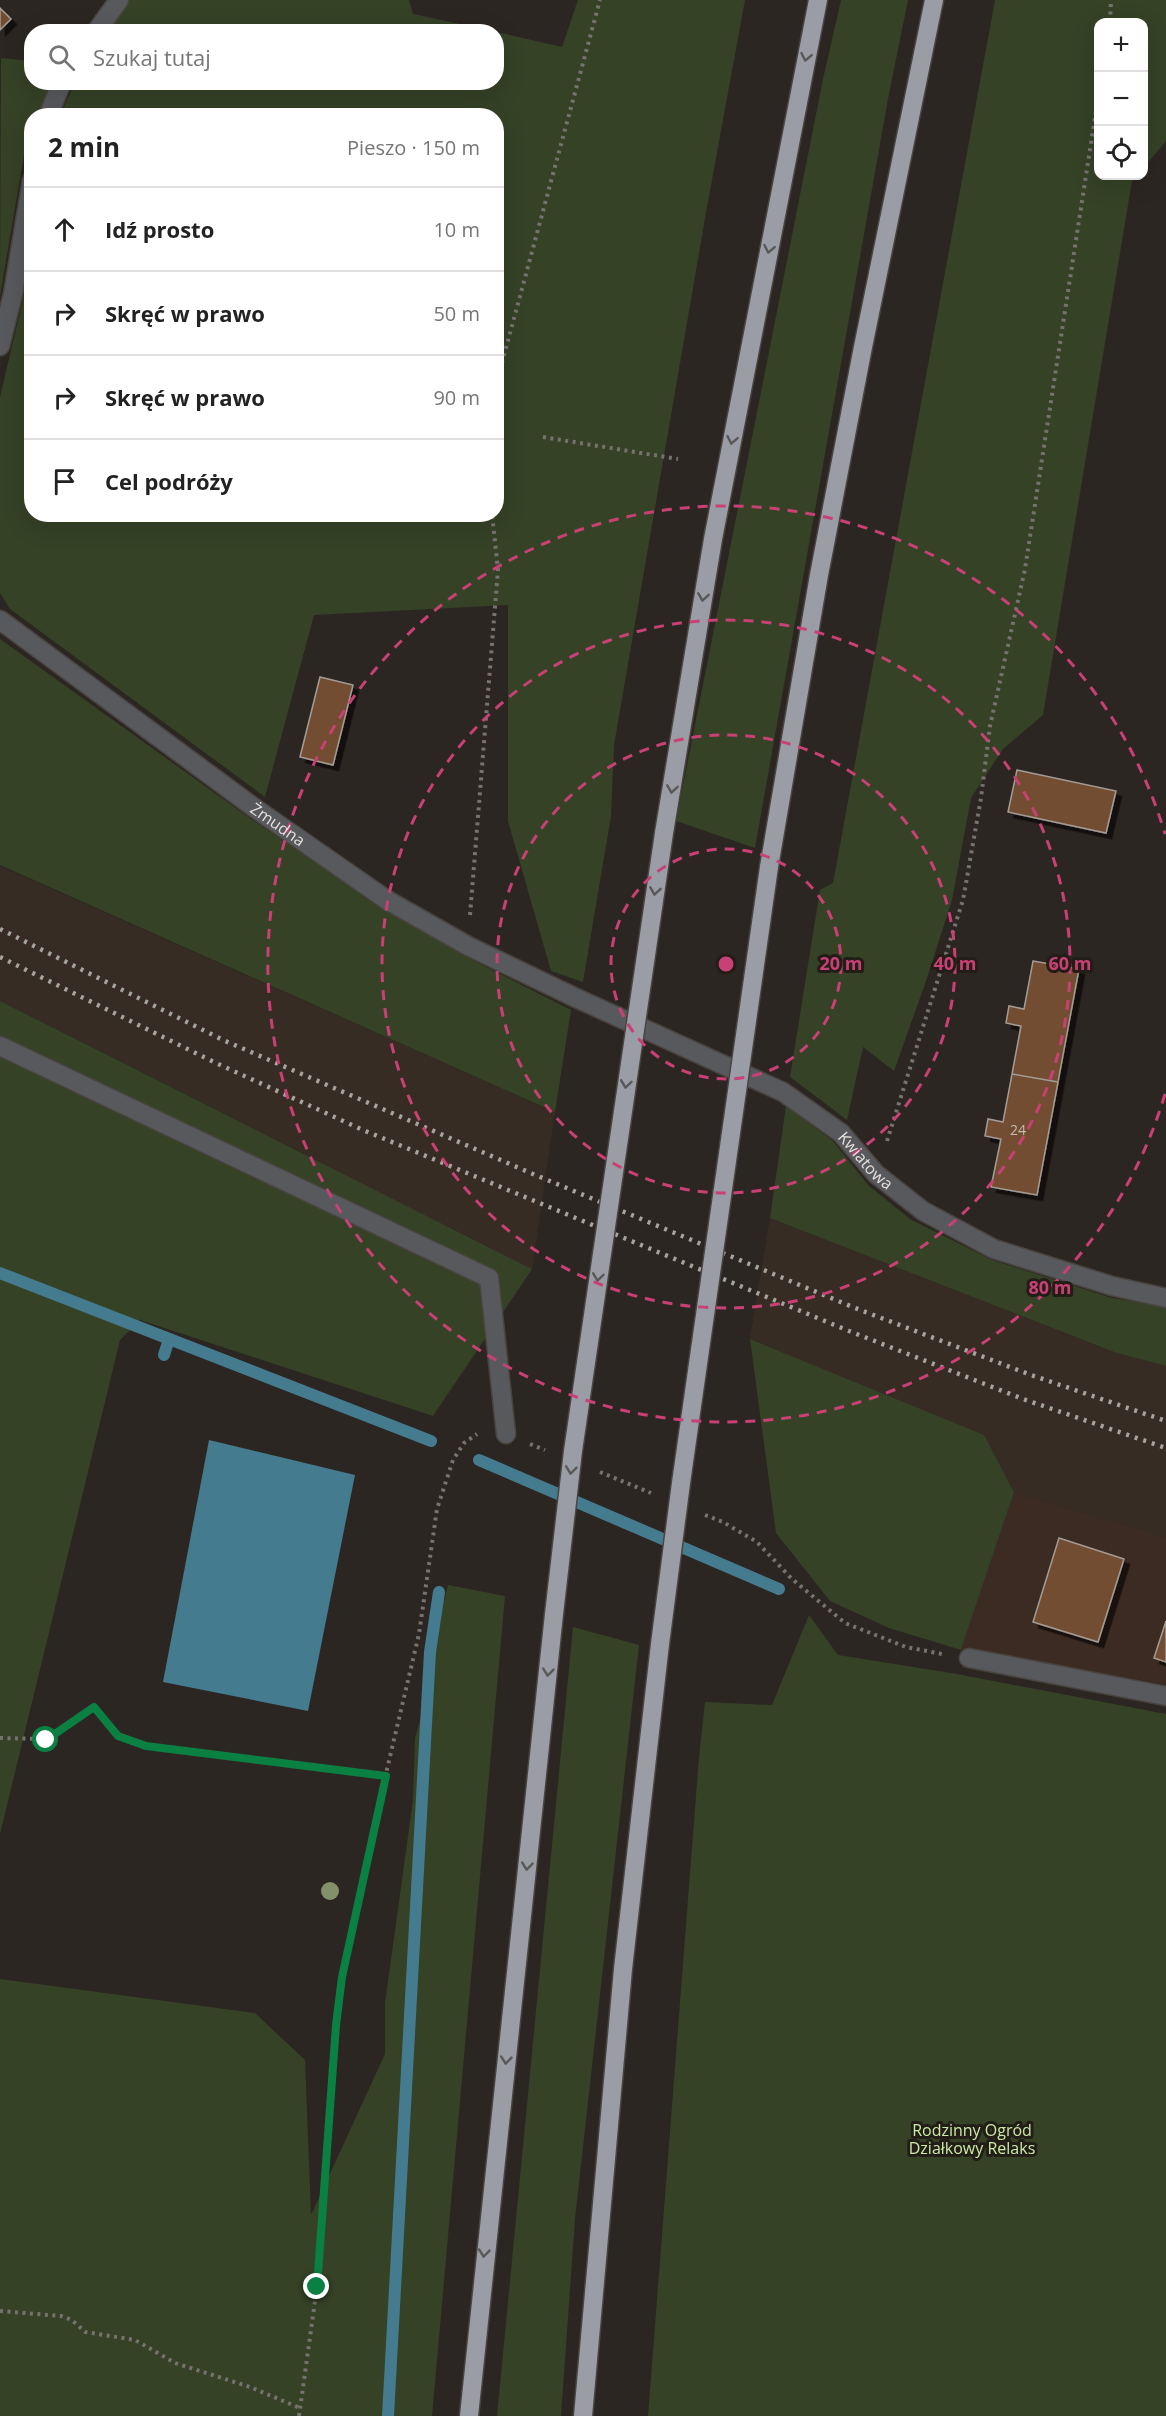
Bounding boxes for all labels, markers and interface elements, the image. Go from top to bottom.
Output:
map controls [1094,18,1148,180]
button: + [1094,18,1148,72]
search box [24,24,504,90]
icon: search [45,41,78,74]
text: Szukaj tutaj [93,42,211,72]
one-way arrow [800,52,813,62]
button: − [1094,72,1148,126]
button: locate [1094,126,1148,180]
text: 2 min [48,129,120,165]
text: Pieszo · 150 m [347,134,480,161]
icon: ahead [48,213,81,246]
text: Idź prosto [105,214,214,244]
text: 10 m [433,216,480,243]
one-way arrow [763,244,776,254]
icon: right [48,297,81,330]
text: Skręć w prawo [105,298,265,328]
text: 50 m [433,300,480,327]
icon: right [48,381,81,414]
text: Skręć w prawo [105,382,265,412]
text: 90 m [433,384,480,411]
one-way arrow [726,435,739,445]
icon: arrive [48,465,81,498]
text: Cel podróży [105,466,233,496]
one-way arrow [697,591,710,601]
one-way arrow [666,785,678,794]
street label: Żmudna [246,797,310,851]
one-way arrow [650,887,662,896]
text: 20 m [820,951,862,975]
text: 40 m [934,951,976,975]
text: 60 m [1049,951,1091,975]
centre of rings [716,954,736,974]
one-way arrow [620,1079,632,1089]
house number: 24 [1010,1120,1026,1139]
street label: Kwiatowa [833,1127,898,1194]
one-way arrow [593,1272,605,1282]
text: 80 m [1029,1275,1071,1299]
one-way arrow [565,1466,578,1475]
one-way arrow [542,1667,555,1676]
route start [32,1726,58,1752]
one-way arrow [521,1861,533,1870]
one-way arrow [500,2055,512,2064]
park label: Rodzinny Ogród Działkowy Relaks [909,2119,1035,2159]
one-way arrow [479,2249,491,2258]
route end [303,2273,329,2299]

